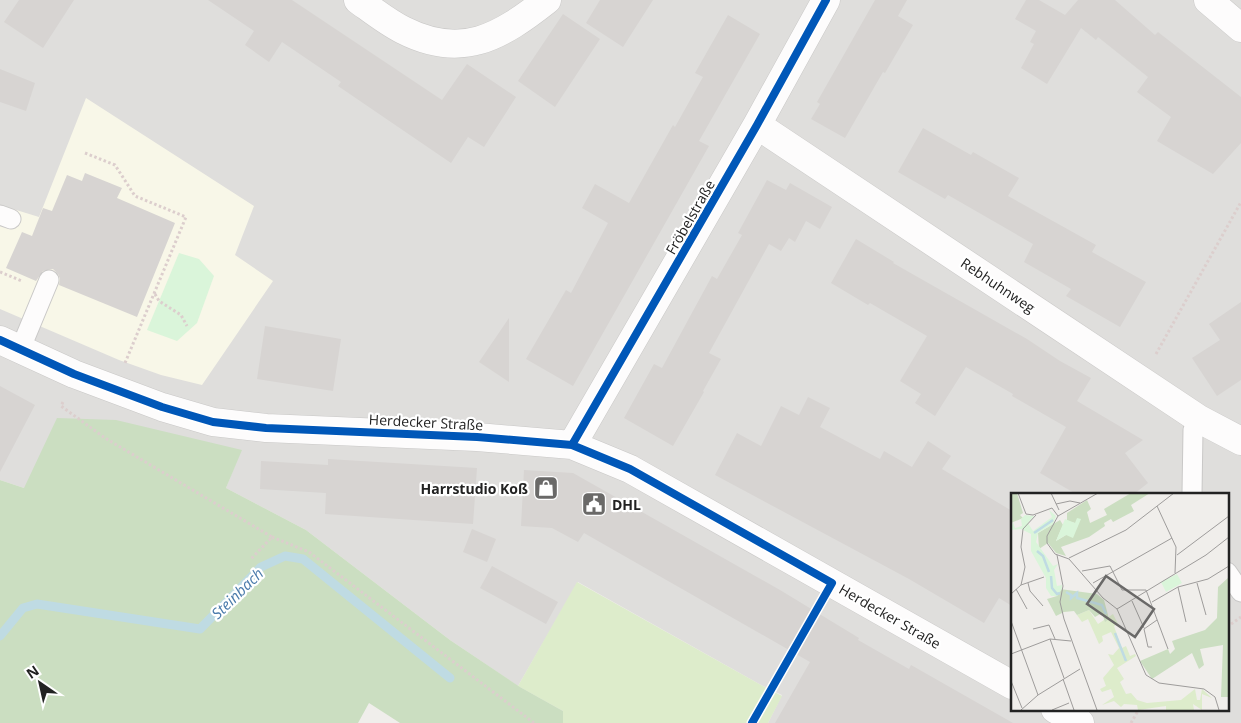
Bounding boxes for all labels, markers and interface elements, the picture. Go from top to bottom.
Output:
street label: Fröbelstraße [661,176,719,258]
street label: Rebhuhnweg [957,253,1039,317]
street label: Herdecker Straße [368,410,484,434]
shop icon: Harrstudio Koß [533,475,559,501]
place label: Harrstudio Koß [421,479,528,498]
public building icon: DHL [581,491,607,517]
inset map [1011,493,1228,710]
place label: DHL [612,495,641,514]
water label: Steinbach [207,563,267,623]
street label: Herdecker Straße [836,579,944,653]
north arrow [15,658,65,708]
text: N [22,661,42,683]

